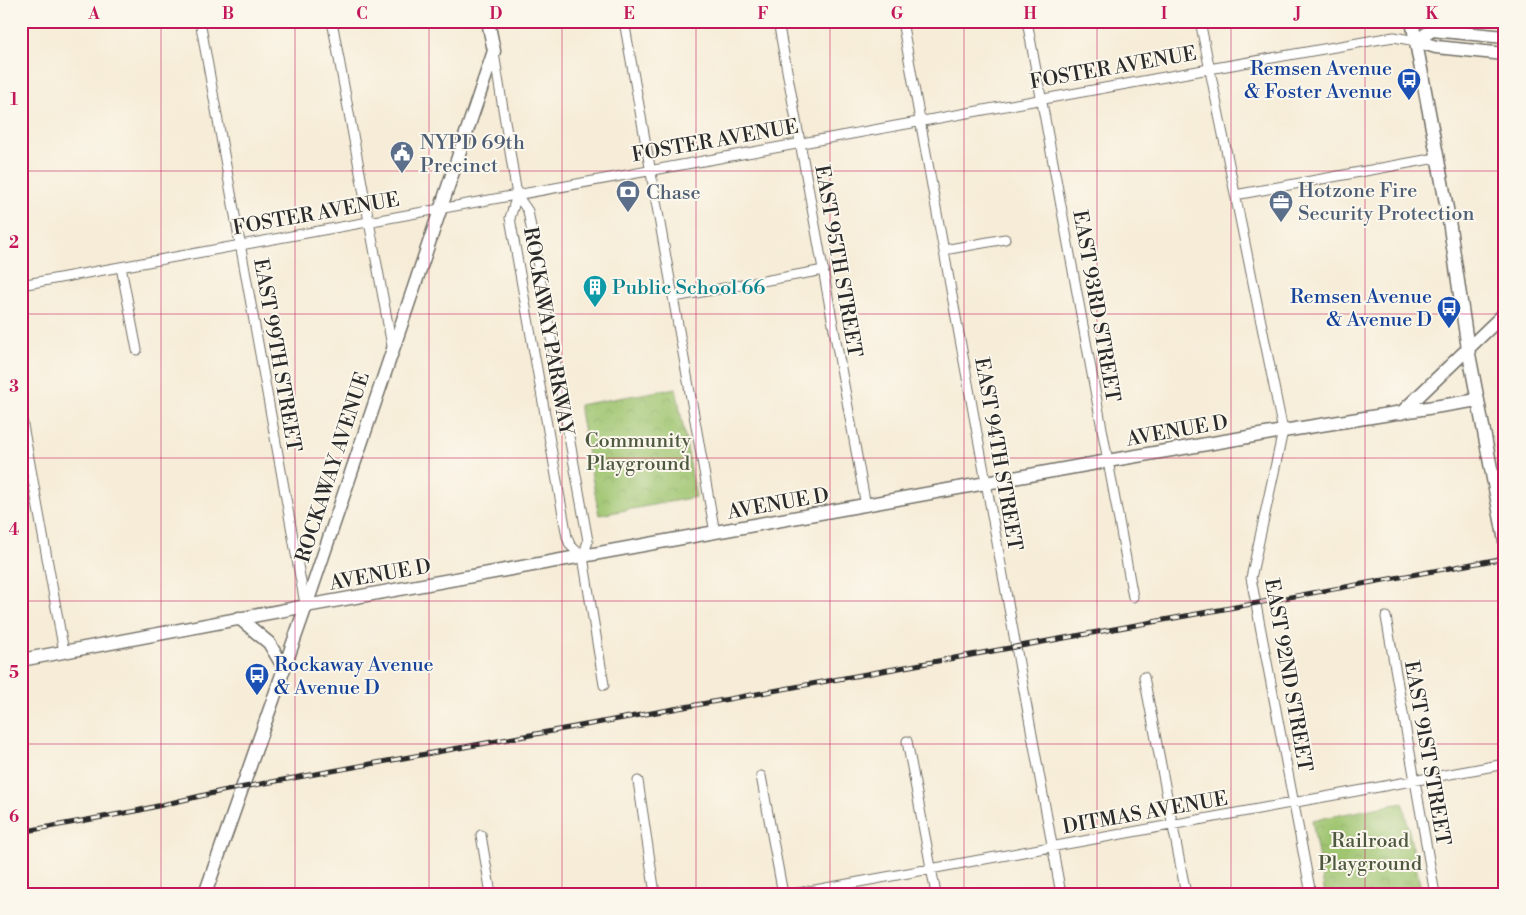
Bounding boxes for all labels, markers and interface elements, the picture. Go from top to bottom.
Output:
text: A [87,4,100,24]
text: B [222,4,234,24]
text: C [356,4,368,24]
text: D [490,4,503,24]
text: E [623,4,635,24]
text: F [757,4,769,24]
text: G [891,4,904,24]
text: H [1023,4,1037,24]
text: I [1161,4,1167,24]
text: J [1293,4,1301,24]
text: K [1426,4,1440,24]
street label: FOSTER AVENUE [1028,42,1199,95]
place label: Remsen Avenue & Foster Avenue [1244,57,1392,105]
bus stop icon: Remsen Avenue & Foster Avenue [1396,67,1422,101]
text: 1 [10,90,18,110]
street label: FOSTER AVENUE [630,115,801,168]
place label: NYPD 69th Precinct [420,131,525,179]
public building icon: NYPD 69th Precinct [389,140,415,174]
street label: EAST 95TH STREET [808,163,867,359]
bank icon: Chase [615,179,641,213]
place label: Hotzone Fire Security Protection [1298,179,1475,227]
place label: Chase [646,181,701,206]
street label: FOSTER AVENUE [231,188,402,241]
office icon: Hotzone Fire Security Protection [1268,189,1294,223]
street label: EAST 93RD STREET [1066,208,1125,404]
street label: ROCKAWAY PARKWAY [517,225,578,438]
text: 2 [9,233,19,253]
street label: EAST 99TH STREET [247,257,306,454]
building icon: Public School 66 [582,274,608,308]
place label: Public School 66 [612,276,765,301]
place label: Remsen Avenue & Avenue D [1290,285,1432,333]
bus stop icon: Remsen Avenue & Avenue D [1436,295,1462,329]
street label: EAST 94TH STREET [968,356,1027,553]
street label: ROCKAWAY AVENUE [291,369,376,566]
text: 3 [9,377,19,397]
street label: AVENUE D [1124,410,1230,453]
park label: Community Playground [585,429,692,477]
street label: AVENUE D [725,483,831,526]
text: 4 [9,520,20,540]
street label: AVENUE D [327,554,433,597]
street label: EAST 92ND STREET [1258,577,1317,774]
place label: Rockaway Avenue & Avenue D [274,653,434,701]
street label: EAST 91ST STREET [1398,659,1455,848]
bus stop icon: Rockaway Avenue & Avenue D [244,662,270,696]
text: 5 [9,663,19,683]
street label: DITMAS AVENUE [1061,787,1230,840]
text: 6 [9,807,19,827]
park label: Railroad Playground [1318,829,1423,877]

